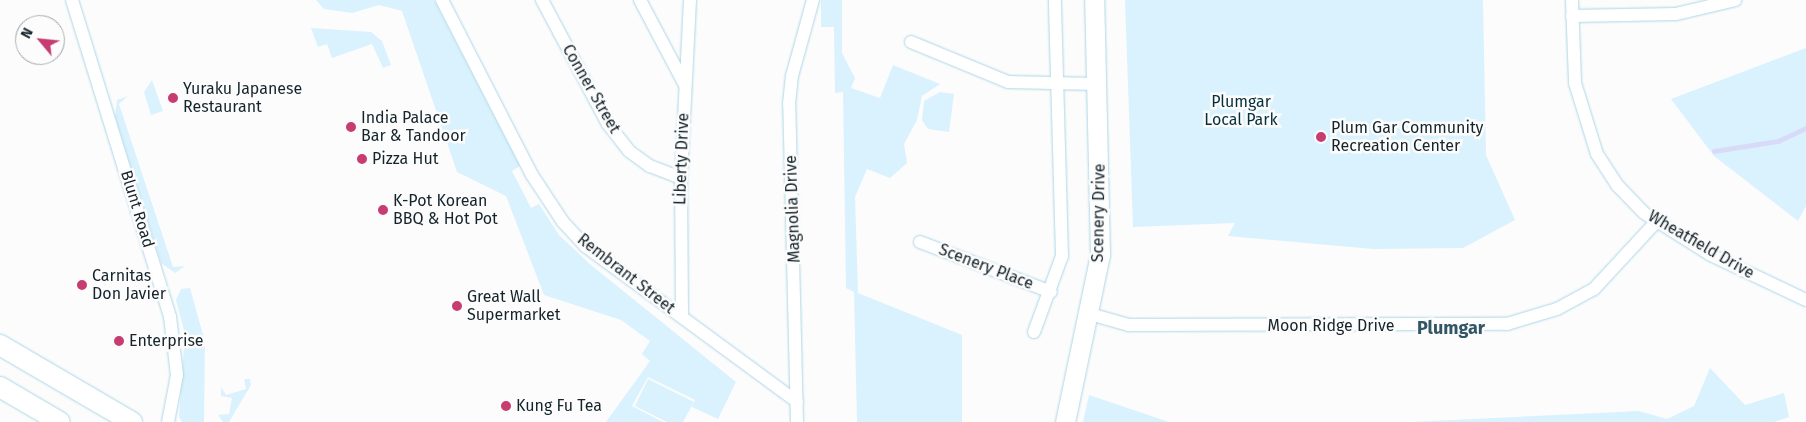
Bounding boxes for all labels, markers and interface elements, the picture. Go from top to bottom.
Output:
north arrow [15,15,65,65]
text: N [18,25,37,41]
street label: Conner Street [558,41,624,137]
place label: Yuraku Japanese Restaurant [183,79,302,117]
marker: Yuraku Japanese Restaurant [167,92,179,104]
park label: Plumgar Local Park [1204,92,1278,130]
place label: India Palace Bar & Tandoor [361,108,466,146]
street label: Liberty Drive [671,113,693,205]
place label: Plum Gar Community Recreation Center [1331,118,1483,156]
marker: India Palace Bar & Tandoor [345,121,357,133]
marker: Plum Gar Community Recreation Center [1315,131,1327,143]
place label: Pizza Hut [372,149,438,169]
marker: Pizza Hut [356,153,368,165]
street label: Magnolia Drive [782,155,804,263]
street label: Scenery Drive [1089,164,1109,262]
street label: Blunt Road [116,168,158,250]
place label: K-Pot Korean BBQ & Hot Pot [393,191,498,229]
marker: K-Pot Korean BBQ & Hot Pot [377,204,389,216]
street label: Wheatfield Drive [1644,207,1758,283]
street label: Rembrant Street [573,230,679,318]
street label: Scenery Place [936,240,1036,294]
place label: Carnitas Don Javier [92,266,166,304]
marker: Carnitas Don Javier [76,279,88,291]
place label: Great Wall Supermarket [467,287,561,325]
marker: Great Wall Supermarket [451,300,463,312]
street label: Moon Ridge Drive [1267,316,1395,336]
district label: Plumgar [1417,317,1485,339]
place label: Enterprise [129,331,204,351]
marker: Enterprise [113,335,125,347]
place label: Kung Fu Tea [516,396,602,416]
marker: Kung Fu Tea [500,400,512,412]

